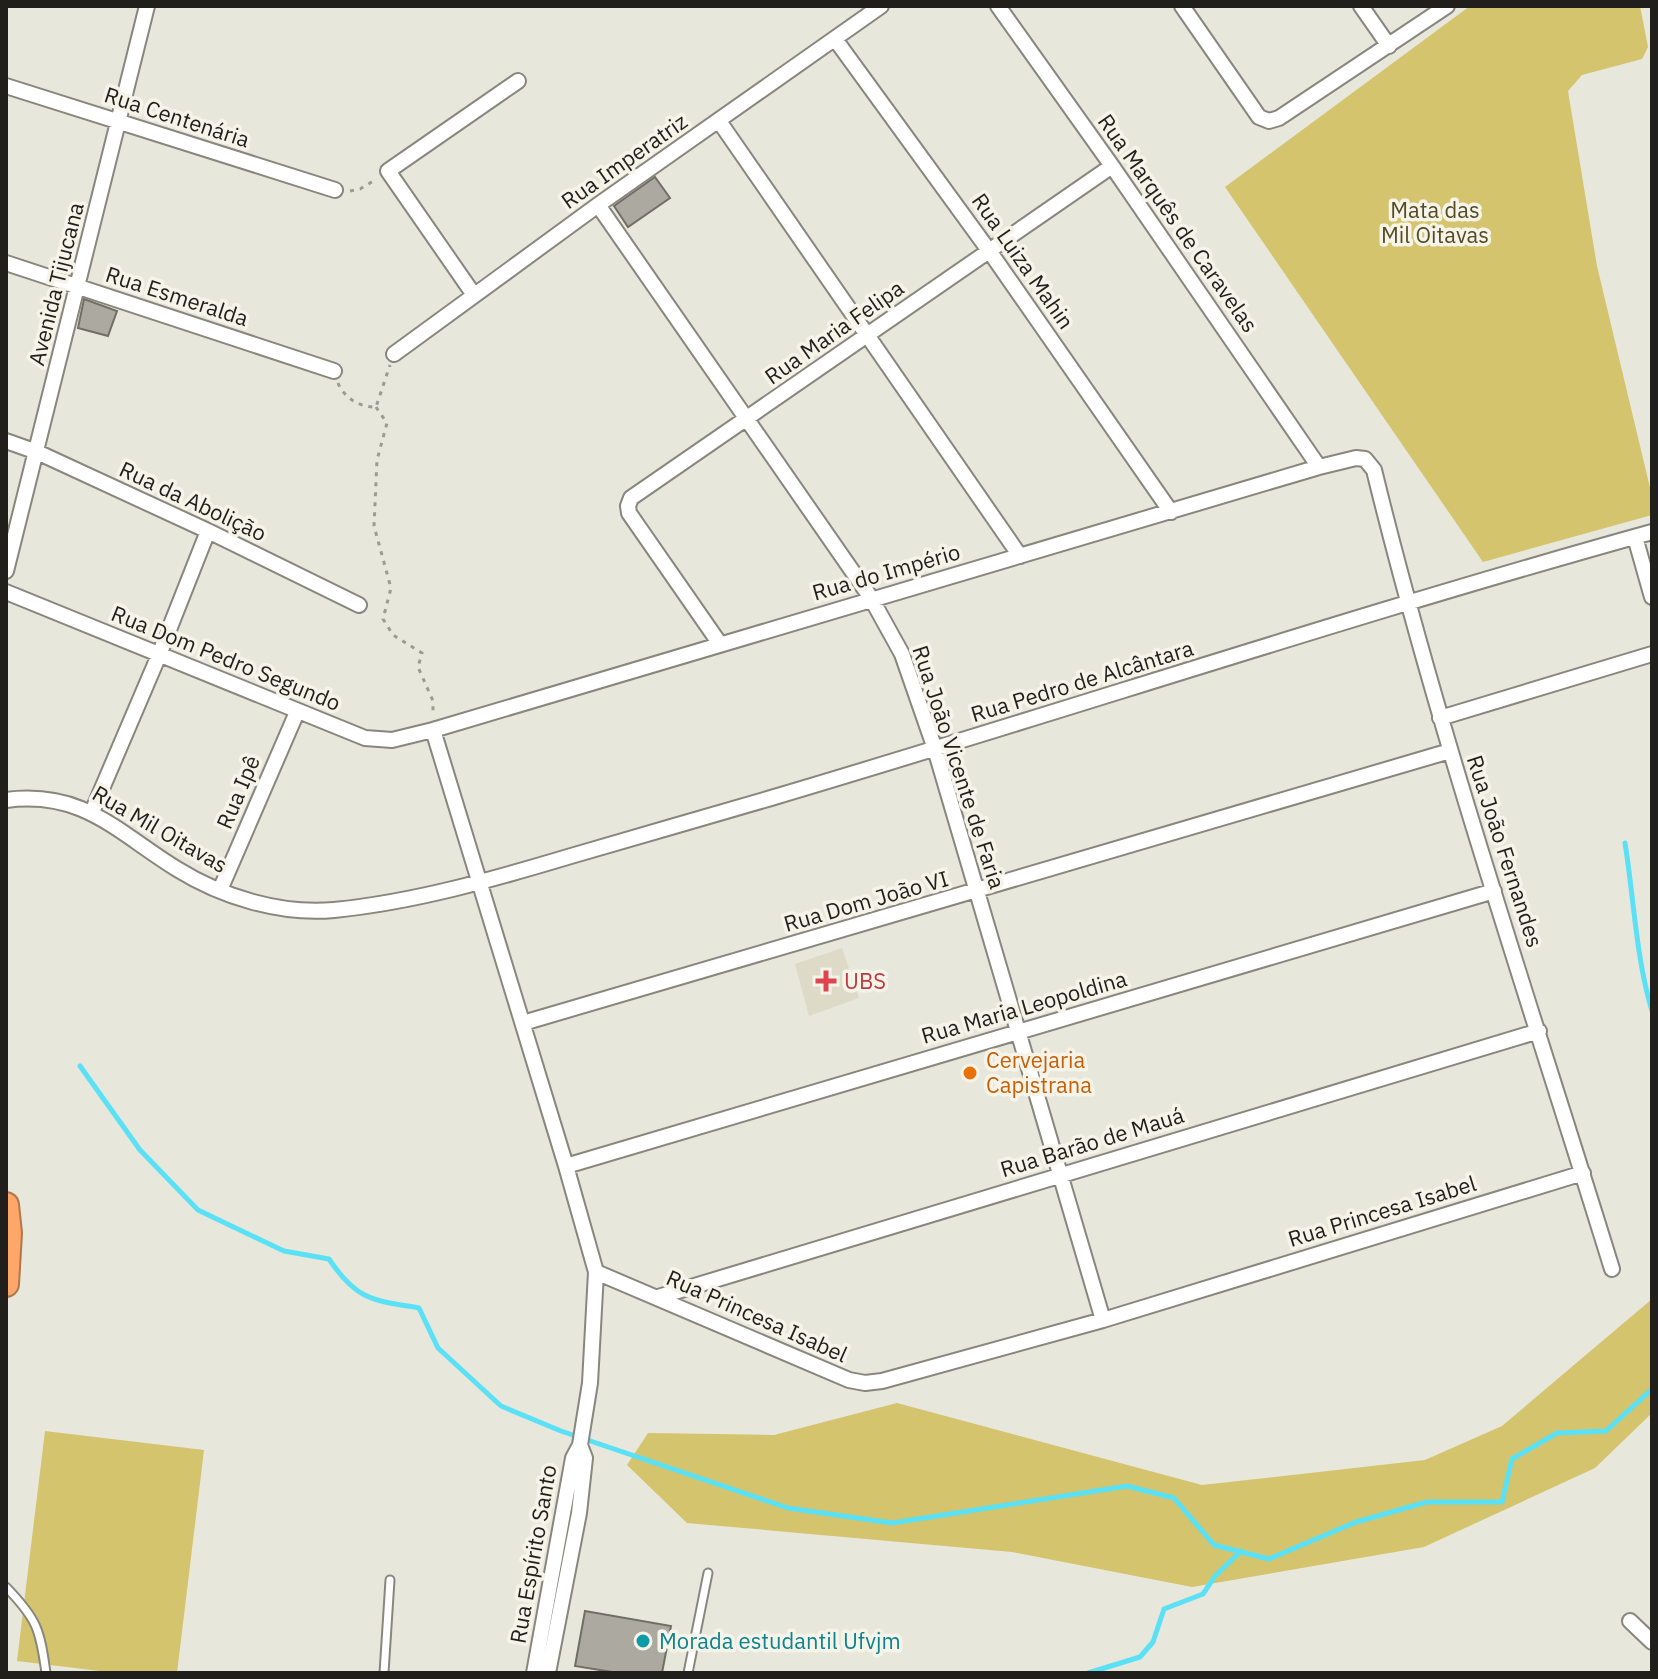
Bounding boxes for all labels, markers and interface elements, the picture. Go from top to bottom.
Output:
street label: Rua Centenária [101,79,254,154]
street label: Rua Imperatriz [555,106,692,215]
street label: Rua Marquês de Caravelas [1092,108,1265,338]
street label: Rua Luiza Mahin [966,187,1081,334]
park label: Mata das Mil Oitavas [1381,195,1489,249]
street label: Avenida Tijucana [21,199,90,369]
street label: Rua Esmeralda [102,259,253,332]
street label: Rua Maria Felipa [758,273,909,390]
street label: Rua da Abolição [115,454,271,547]
street label: Rua do Império [809,537,963,606]
street label: Rua Dom Pedro Segundo [107,598,345,717]
street label: Rua Pedro de Alcântara [967,633,1197,728]
street label: Rua João Vicente de Faria [906,642,1013,892]
street label: Rua Ipê [209,751,266,833]
street label: Rua João Fernandes [1461,751,1550,951]
street label: Rua Mil Oitavas [87,778,233,879]
street label: Rua Dom João VI [780,863,952,938]
street label: Rua Maria Leopoldina [918,963,1130,1050]
place label: UBS [844,966,886,995]
marker: UBS [815,970,837,992]
place label: Cervejaria Capistrana [986,1045,1092,1099]
marker: Cervejaria Capistrana [961,1064,979,1082]
street label: Rua Barão de Mauá [996,1100,1188,1183]
street label: Rua Princesa Isabel [1284,1168,1480,1253]
street label: Rua Princesa Isabel [662,1263,852,1369]
street label: Rua Espírito Santo [503,1462,563,1646]
place label: Morada estudantil Ufvjm [659,1626,901,1655]
marker: Morada estudantil Ufvjm [634,1632,652,1650]

